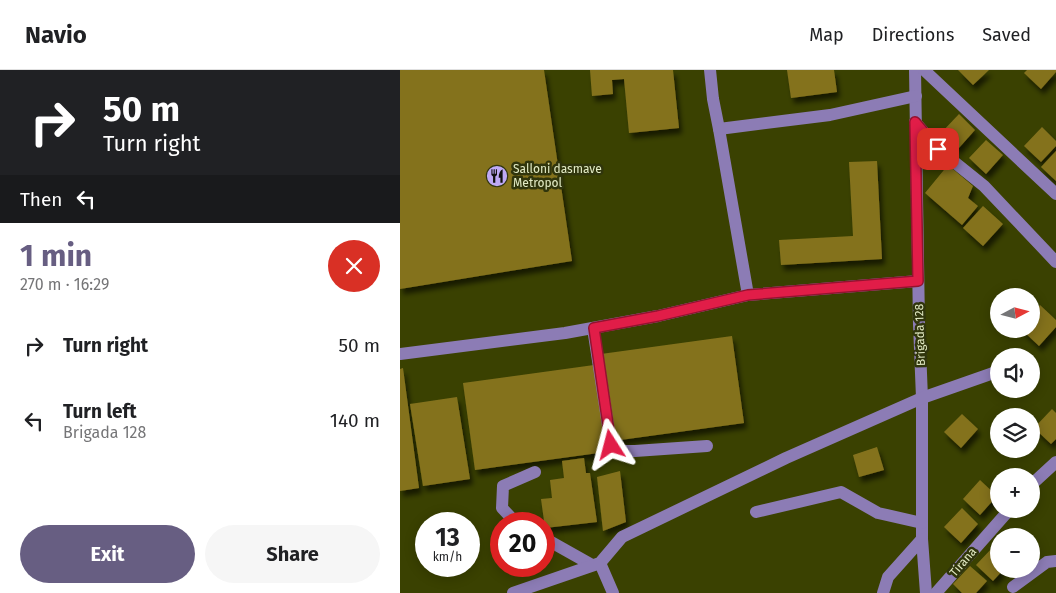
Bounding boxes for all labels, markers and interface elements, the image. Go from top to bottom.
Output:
text: Navio [25,21,87,49]
text: Map [809,24,844,46]
text: Directions [872,24,954,46]
text: Saved [982,24,1031,46]
text: 50 m [103,88,180,130]
icon: right [20,90,85,155]
pin [917,128,959,170]
text: Turn right [103,130,200,157]
icon: arrive [924,135,952,163]
place label: Salloni dasmave Metropol [513,162,602,190]
restaurant icon: Salloni dasmave Metropol [485,164,509,188]
icon: left [72,185,100,213]
text: Then [20,188,62,211]
text: 1 min [20,238,92,274]
button: close [328,240,380,292]
text: 270 m · 16:29 [20,275,109,294]
north arrow [990,288,1040,338]
map controls [990,288,1040,578]
street label: Brigada 128 [912,303,928,366]
icon: right [20,332,48,360]
text: Turn right [63,334,148,357]
text: 50 m [339,334,380,357]
button: sound [990,348,1040,398]
text: Turn left [63,400,137,423]
icon: left [20,407,48,435]
button: layers [990,408,1040,458]
text: 140 m [330,409,380,432]
position arrow [584,418,636,470]
text: Brigada 128 [63,423,146,442]
button: + [990,468,1040,518]
speed limit sign: 20 [490,512,555,577]
text: 13 [435,523,460,553]
button: Exit [20,525,195,583]
button: Share [205,525,380,583]
button: − [990,528,1040,578]
street label: Tirana [947,545,979,579]
text: km/h [433,550,462,564]

